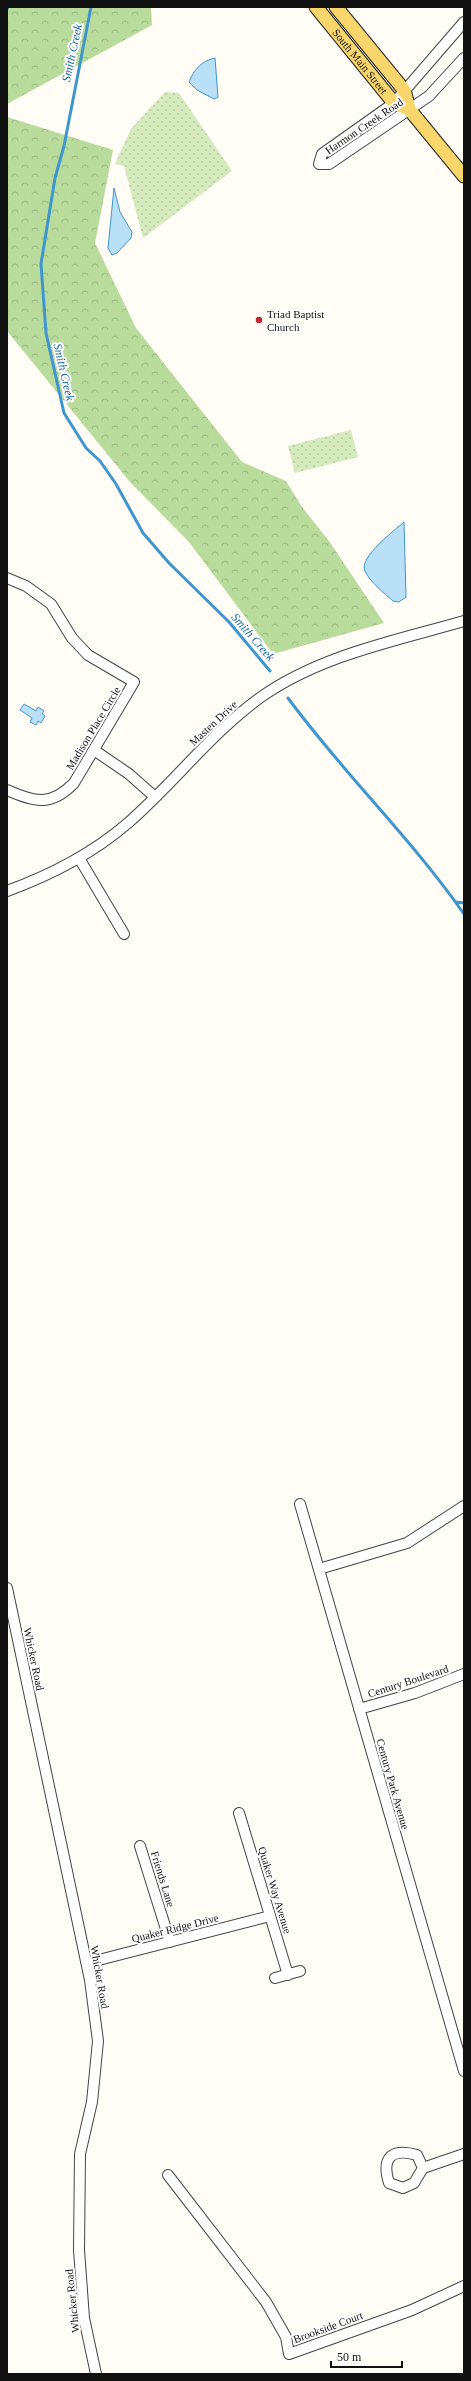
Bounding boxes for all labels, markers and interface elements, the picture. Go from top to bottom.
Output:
water label: Smith Creek [59,22,85,83]
street label: South Main Street [330,26,390,96]
street label: Harmon Creek Road [323,95,406,156]
place label: Triad Baptist Church [267,308,324,333]
marker: Triad Baptist Church [254,315,264,325]
water label: Smith Creek [51,342,78,403]
water label: Smith Creek [229,610,278,664]
street label: Madison Place Circle [63,684,123,772]
street label: Masten Drive [187,698,239,748]
street label: Whicker Road [21,1627,47,1692]
street label: Century Boulevard [366,1662,450,1700]
street label: Century Park Avenue [374,1737,412,1831]
street label: Quaker Way Avenue [256,1845,294,1935]
street label: Friends Lane [149,1850,177,1908]
street label: Quaker Ridge Drive [130,1911,220,1945]
street label: Whicker Road [89,1945,112,2010]
street label: Whicker Road [63,2268,81,2333]
street label: Brookside Court [292,2309,364,2345]
scale bar [331,2343,402,2369]
text: 50 m [337,2350,362,2364]

